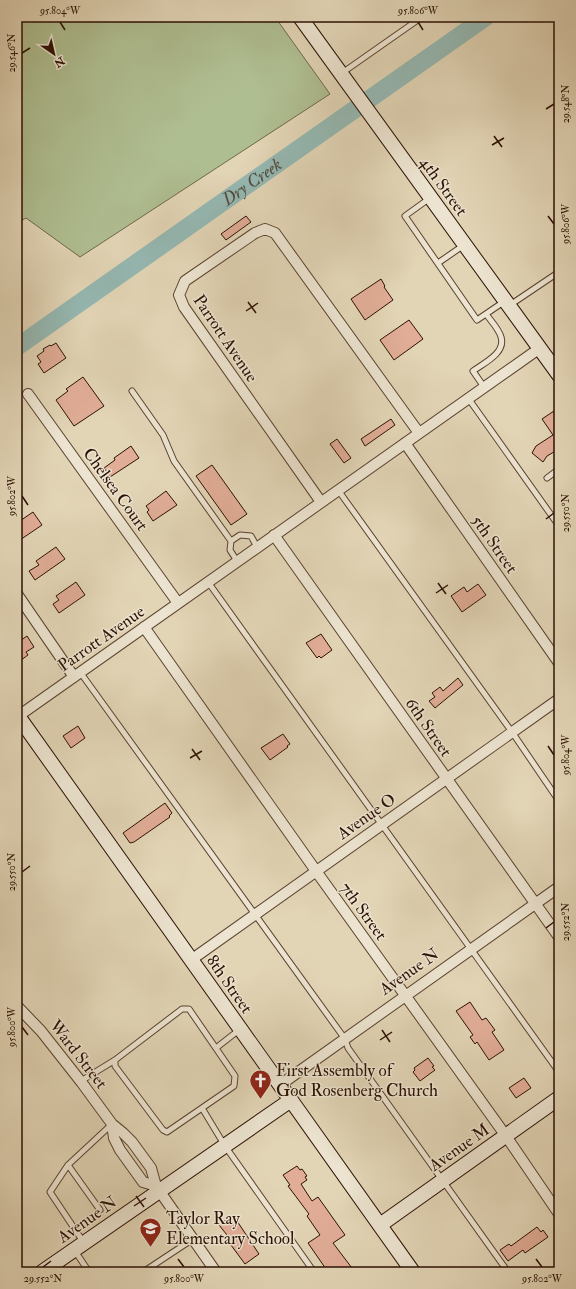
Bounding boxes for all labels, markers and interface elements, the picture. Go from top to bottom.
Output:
text: 95.804°W [39,5,81,17]
text: 95.806°W [397,5,439,17]
text: 29.546°N [6,33,18,73]
north arrow [34,34,74,74]
text: N [51,53,68,71]
text: 29.548°N [560,85,572,123]
water label: Dry Creek [217,153,286,212]
street label: 4th Street [415,153,472,220]
text: 95.806°W [560,203,572,245]
street label: Parrott Avenue [189,290,263,386]
street label: Chelsea Court [78,444,153,535]
text: 95.802°W [6,475,18,517]
text: 29.550°N [560,494,572,532]
street label: 5th Street [467,511,523,578]
street label: Parrott Avenue [54,601,149,676]
street label: 6th Street [401,694,457,761]
text: 95.804°W [560,734,572,776]
street label: Avenue O [332,789,400,845]
text: 29.550°N [6,853,18,891]
street label: 7th Street [335,878,392,945]
text: 29.552°N [560,903,572,941]
street label: Avenue N [375,943,444,1000]
street label: 8th Street [202,951,258,1018]
text: 95.800°W [6,1006,18,1048]
street label: Ward Street [44,1015,112,1093]
place label: First Assembly of God Rosenberg Church [276,1060,438,1101]
church icon: First Assembly of God Rosenberg Church [248,1067,274,1100]
street label: Avenue M [424,1119,494,1176]
street label: Avenue N [53,1191,122,1248]
place label: Taylor Ray Elementary School [166,1208,295,1250]
school or university icon: Taylor Ray Elementary School [137,1215,163,1248]
text: 29.552°N [24,1273,62,1285]
text: 95.800°W [163,1273,205,1285]
text: 95.802°W [521,1273,563,1285]

